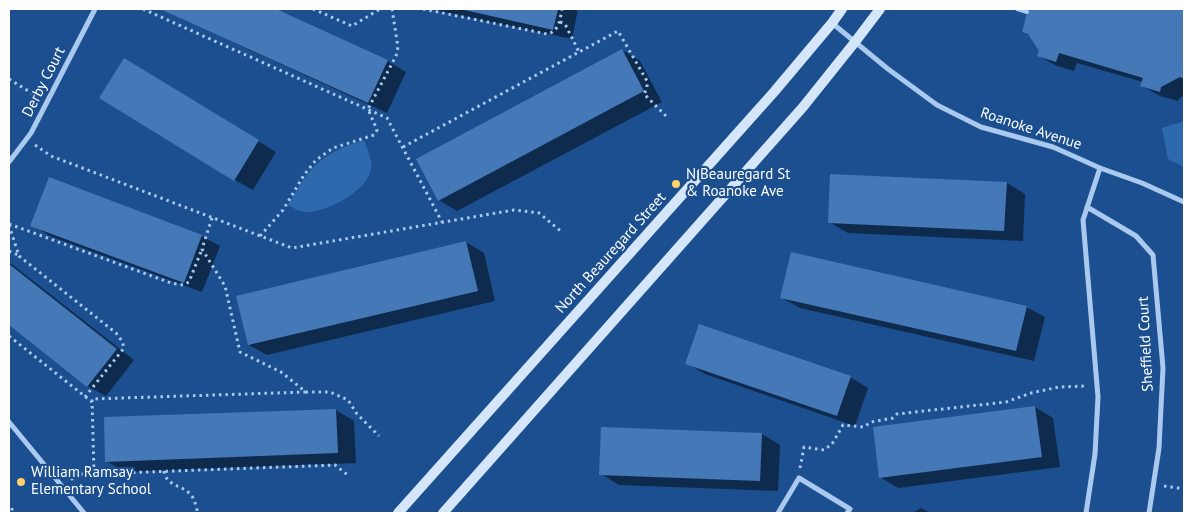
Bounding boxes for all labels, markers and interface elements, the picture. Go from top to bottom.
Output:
street label: Derby Court [19,44,69,120]
street label: Roanoke Avenue [978,104,1084,154]
place label: N Beauregard St & Roanoke Ave [686,166,790,201]
marker: N Beauregard St & Roanoke Ave [670,178,682,190]
street label: North Beauregard Street [552,189,670,317]
street label: Sheffield Court [1135,296,1157,392]
place label: William Ramsay Elementary School [31,464,151,499]
marker: William Ramsay Elementary School [15,476,27,488]

